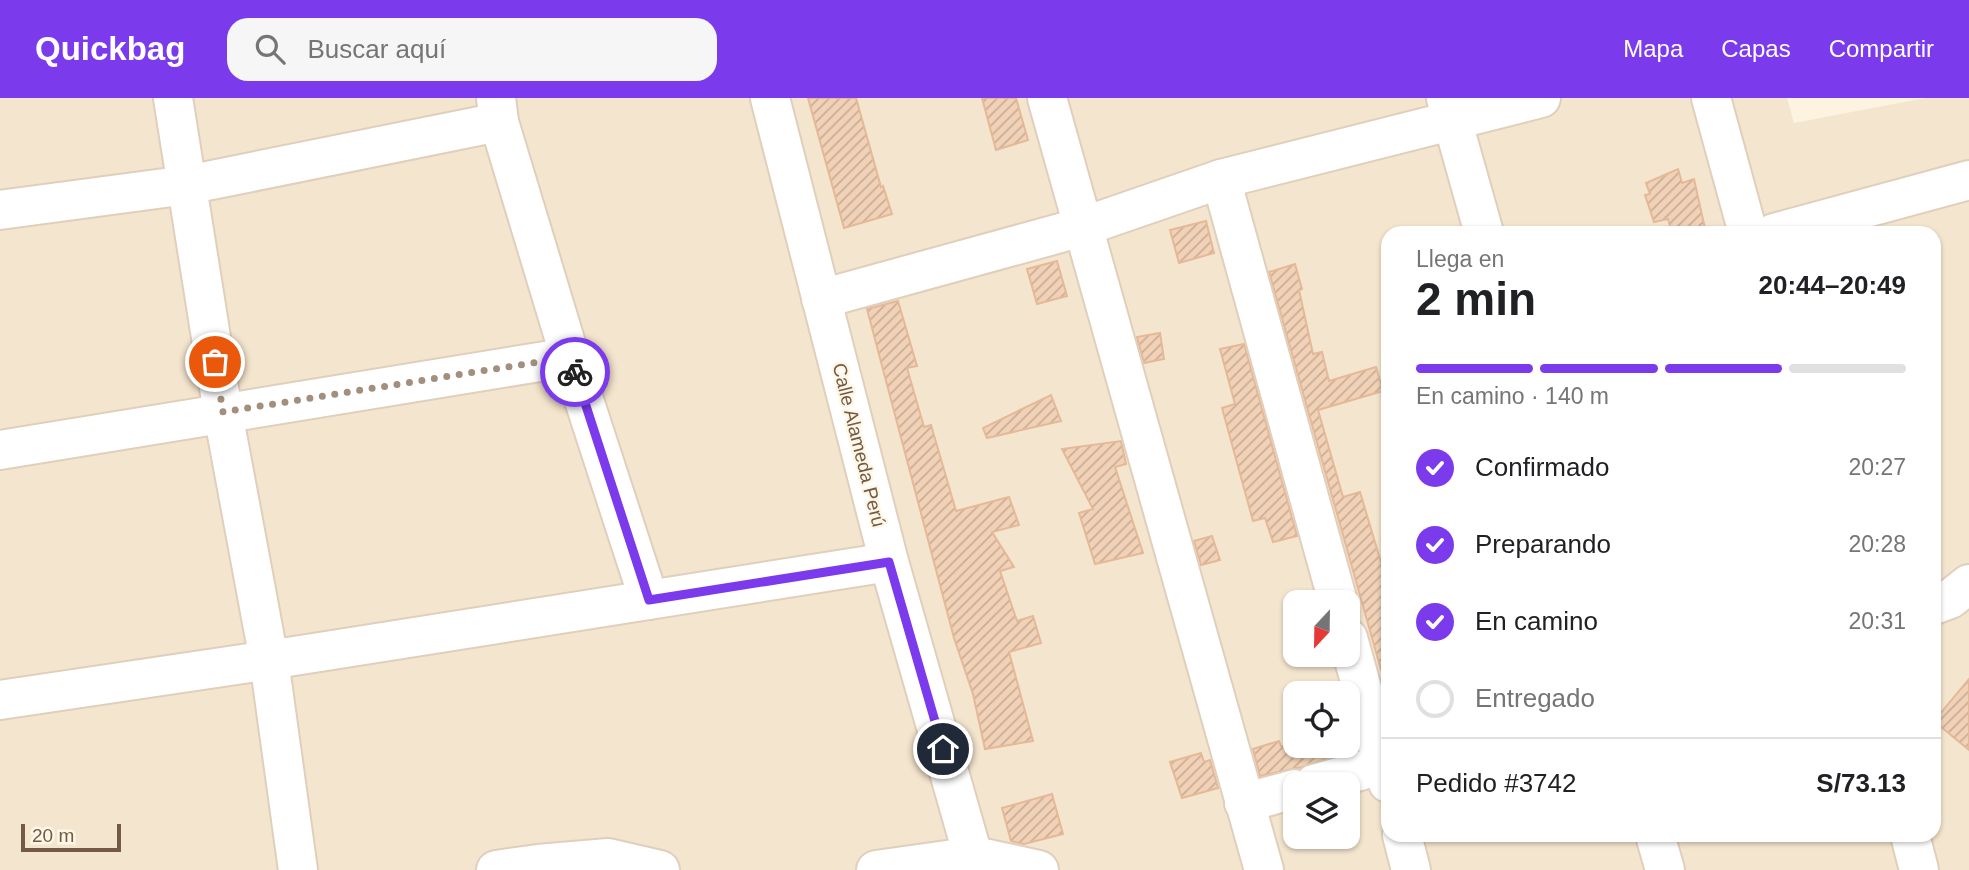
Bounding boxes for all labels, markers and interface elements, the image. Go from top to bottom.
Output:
search box [227,18,717,81]
text: Quickbag [35,30,185,67]
icon: search [251,30,289,68]
text: Buscar aquí [307,34,446,64]
text: Mapa [1623,35,1683,62]
text: Capas [1721,35,1791,62]
text: Compartir [1829,35,1934,62]
text: Llega en [1416,246,1504,272]
text: 20:44–20:49 [1759,270,1906,300]
text: 2 min [1416,273,1536,325]
pin [185,332,245,392]
courier [540,337,610,407]
icon: bag [196,343,234,381]
icon: bike [556,353,594,391]
street label: Calle Alameda Perú [828,361,890,529]
text: En camino · 140 m [1416,383,1609,409]
icon: check [1416,449,1454,487]
text: Confirmado [1475,452,1609,482]
text: 20:27 [1848,454,1906,480]
icon: check [1416,526,1454,564]
text: Preparando [1475,529,1611,559]
text: 20:28 [1848,531,1906,557]
north arrow [1283,590,1360,667]
map controls [1283,590,1360,849]
icon: check [1416,603,1454,641]
text: En camino [1475,606,1598,636]
text: 20:31 [1848,608,1906,634]
button: locate [1283,681,1360,758]
text: Entregado [1475,683,1595,713]
pin [913,719,973,779]
icon: home [924,730,962,768]
text: Pedido #3742 [1416,768,1576,798]
text: S/73.13 [1816,768,1906,798]
button: layers [1283,772,1360,849]
scale bar [21,821,121,853]
text: 20 m [32,825,74,846]

